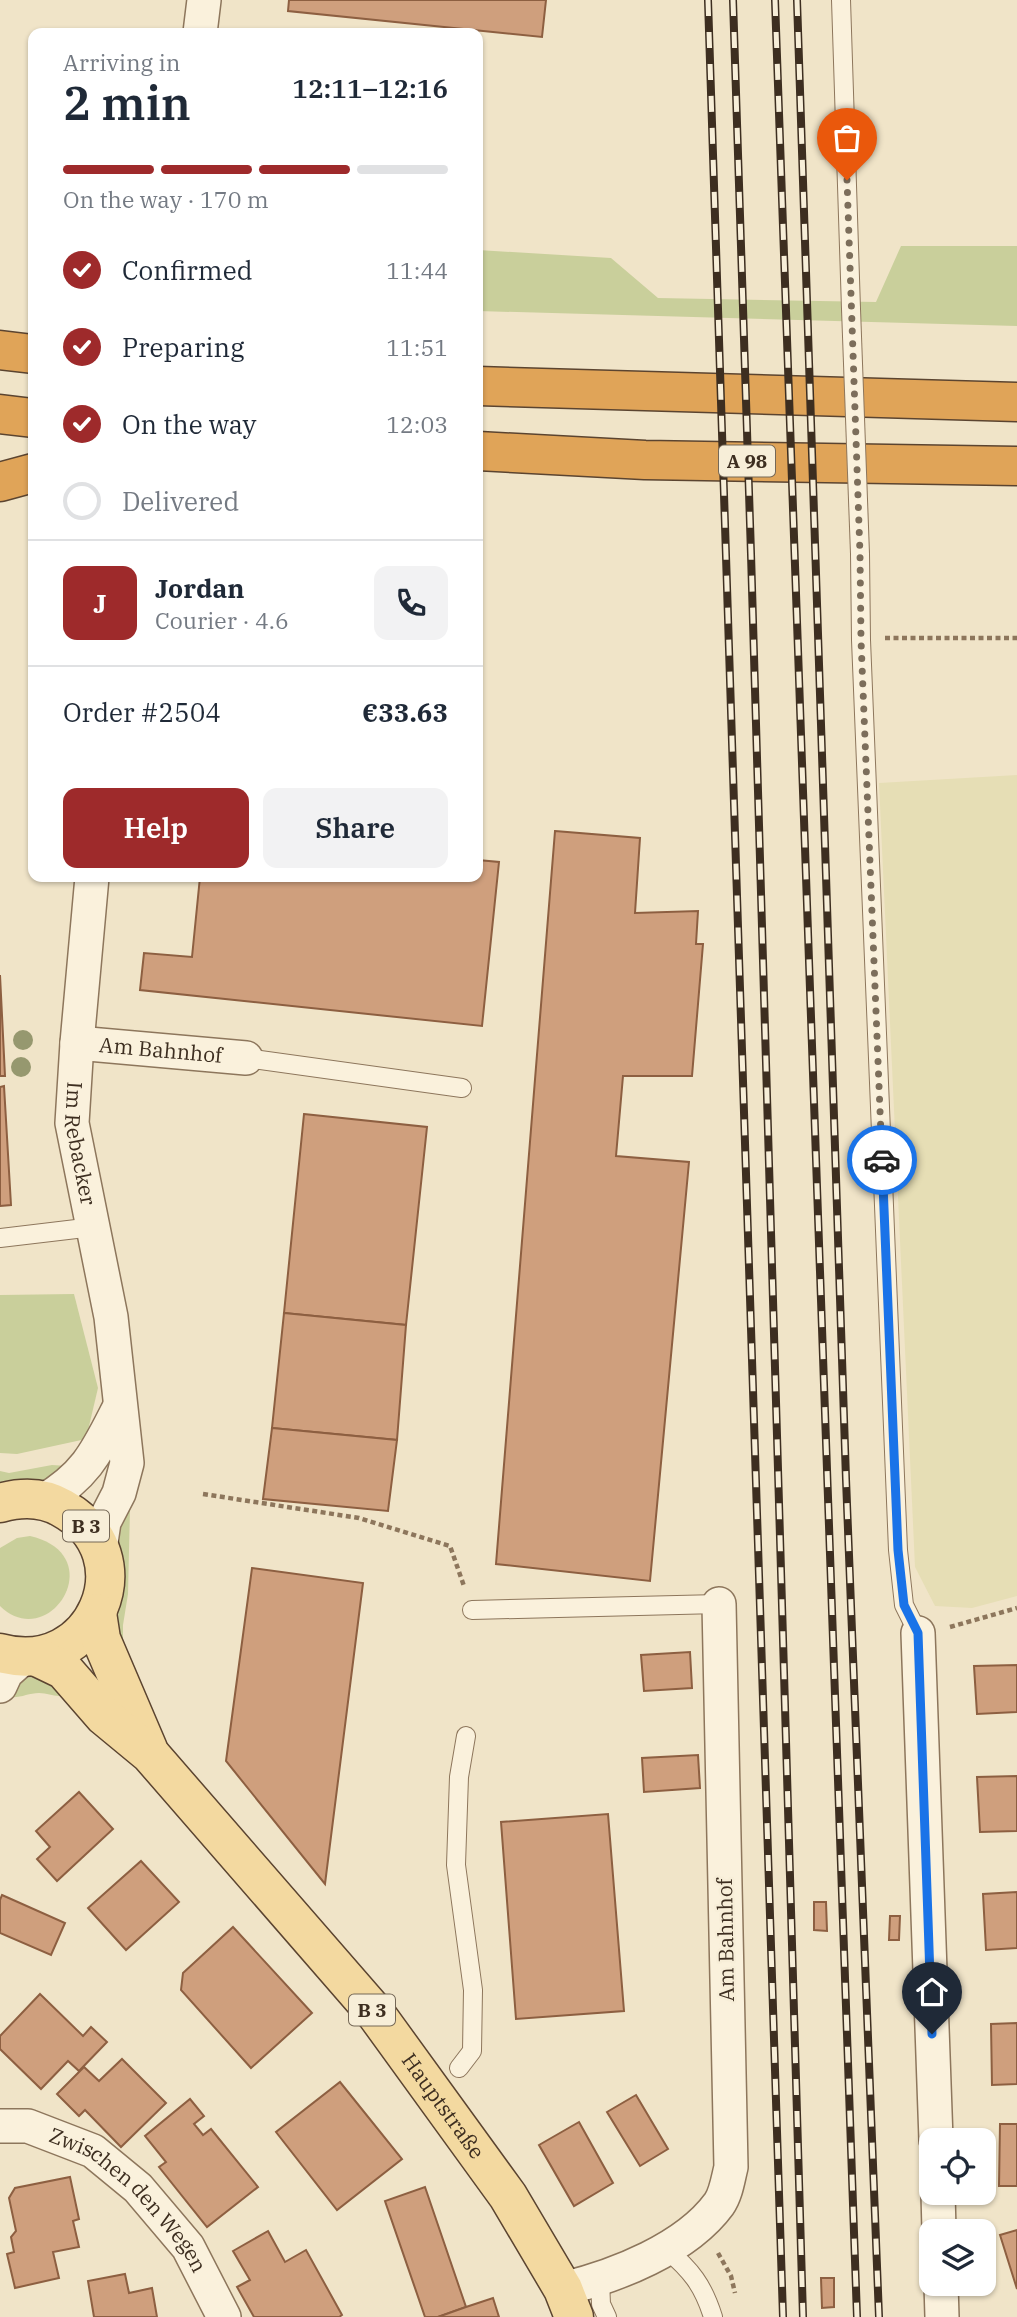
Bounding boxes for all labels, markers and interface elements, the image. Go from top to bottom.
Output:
text: Arriving in [63,47,180,77]
text: 12:11–12:16 [292,71,448,105]
text: 2 min [63,73,191,133]
pin [817,108,877,180]
icon: bag [828,119,866,157]
text: On the way · 170 m [63,184,269,214]
icon: check [63,251,101,289]
text: Confirmed [122,253,253,287]
text: 11:44 [386,255,448,285]
icon: check [63,328,101,366]
text: Preparing [122,330,244,364]
text: 11:51 [386,332,448,362]
icon: check [63,405,101,443]
text: On the way [122,407,256,441]
text: 12:03 [386,409,448,439]
road number: A 98 [719,446,775,476]
text: Delivered [122,484,239,518]
button: phone [374,566,448,640]
text: Jordan [155,571,245,605]
text: J [93,586,107,620]
text: Courier · 4.6 [155,605,289,635]
text: Order #2504 [63,695,221,729]
text: €33.63 [362,695,448,729]
button: Help [63,788,249,868]
button: Share [263,788,448,868]
street label: Am Bahnhof [98,1030,225,1069]
street label: Im Rebacker [59,1081,103,1208]
courier [847,1125,917,1195]
icon: car [863,1141,901,1179]
road number: B 3 [63,1510,109,1542]
street label: Am Bahnhof [710,1876,740,2002]
pin [902,1962,962,2034]
icon: home [913,1973,951,2011]
road number: B 3 [349,1994,395,2026]
street label: Hauptstraße [396,2047,492,2164]
street label: Zwischen den Wegen [45,2120,214,2277]
map controls [919,2128,996,2296]
button: locate [919,2128,996,2205]
button: layers [919,2219,996,2296]

